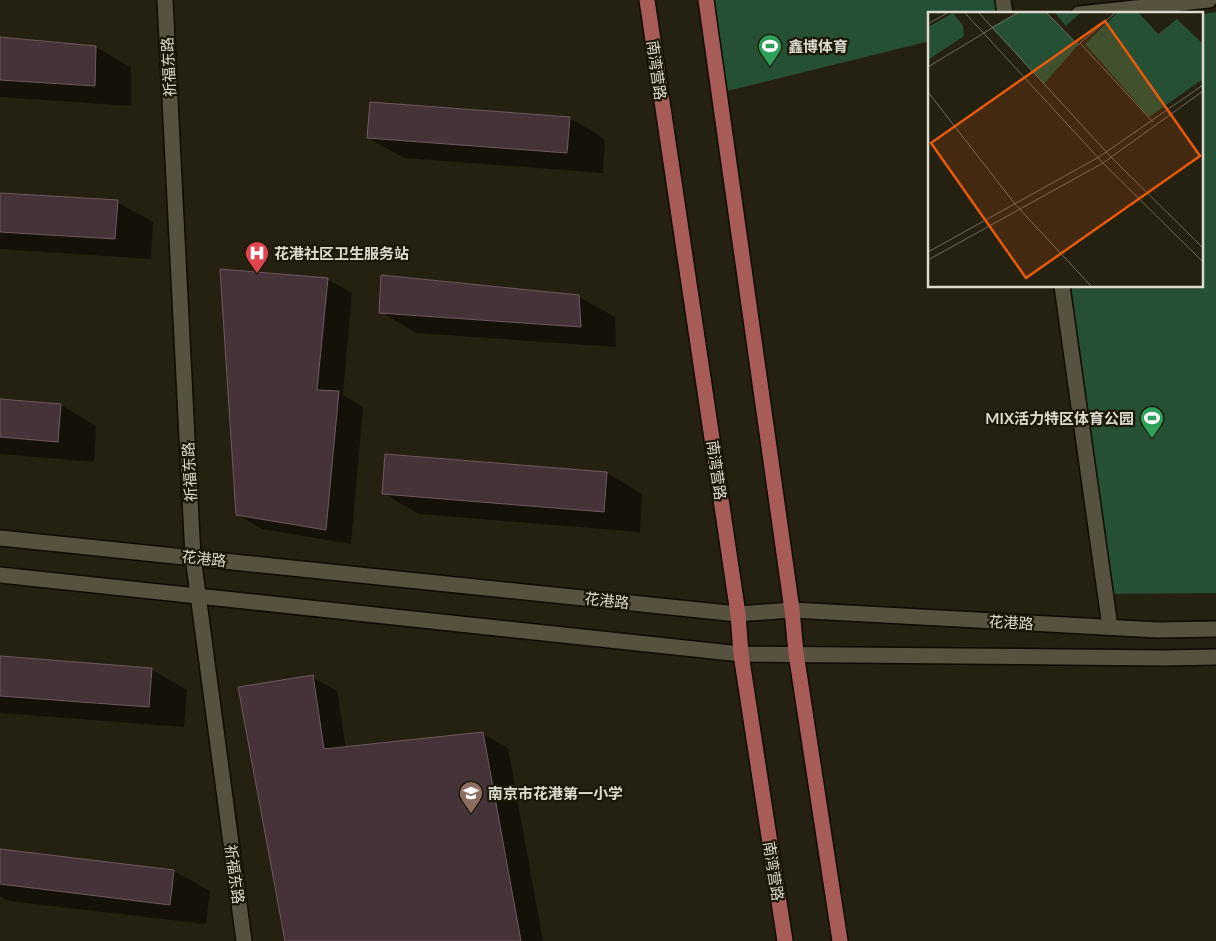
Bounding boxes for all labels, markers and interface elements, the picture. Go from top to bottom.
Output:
inset map [928,12,1204,288]
sports icon: 鑫博体育 [757,33,783,67]
street label: 祈福东路 [157,37,179,97]
place label: 鑫博体育 [788,37,848,55]
street label: 南湾营路 [644,39,670,101]
hospital icon: 花港社区卫生服务站 [244,240,270,274]
place label: 花港社区卫生服务站 [274,244,409,262]
sports icon: MIX活力特区体育公园 [1139,405,1165,439]
place label: MIX活力特区体育公园 [985,409,1134,427]
street label: 南湾营路 [704,439,730,501]
street label: 祈福东路 [178,442,200,502]
street label: 花港路 [181,547,227,569]
street label: 花港路 [584,589,630,611]
street label: 花港路 [988,612,1034,632]
school or university icon: 南京市花港第一小学 [458,780,484,814]
place label: 南京市花港第一小学 [488,784,623,802]
street label: 南湾营路 [760,840,788,902]
street label: 祈福东路 [222,843,248,905]

